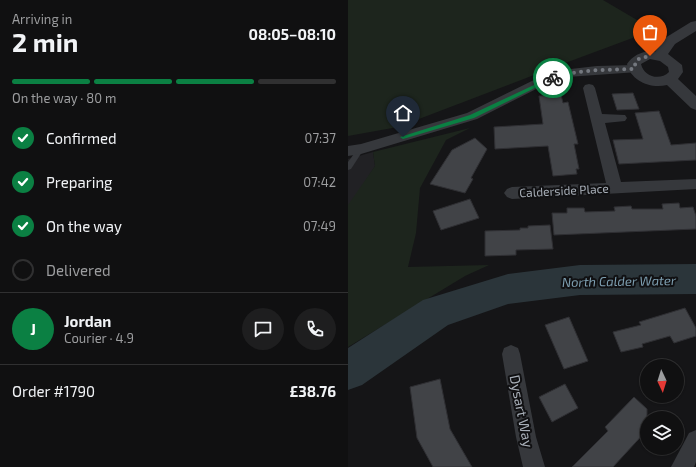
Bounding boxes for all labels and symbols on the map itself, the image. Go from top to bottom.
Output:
pin [633,15,667,56]
courier [533,58,573,98]
pin [386,96,420,137]
street label: Calderside Place [519,181,609,199]
water label: North Calder Water [562,272,677,290]
north arrow [640,359,684,403]
street label: Dysart Way [507,373,537,449]

